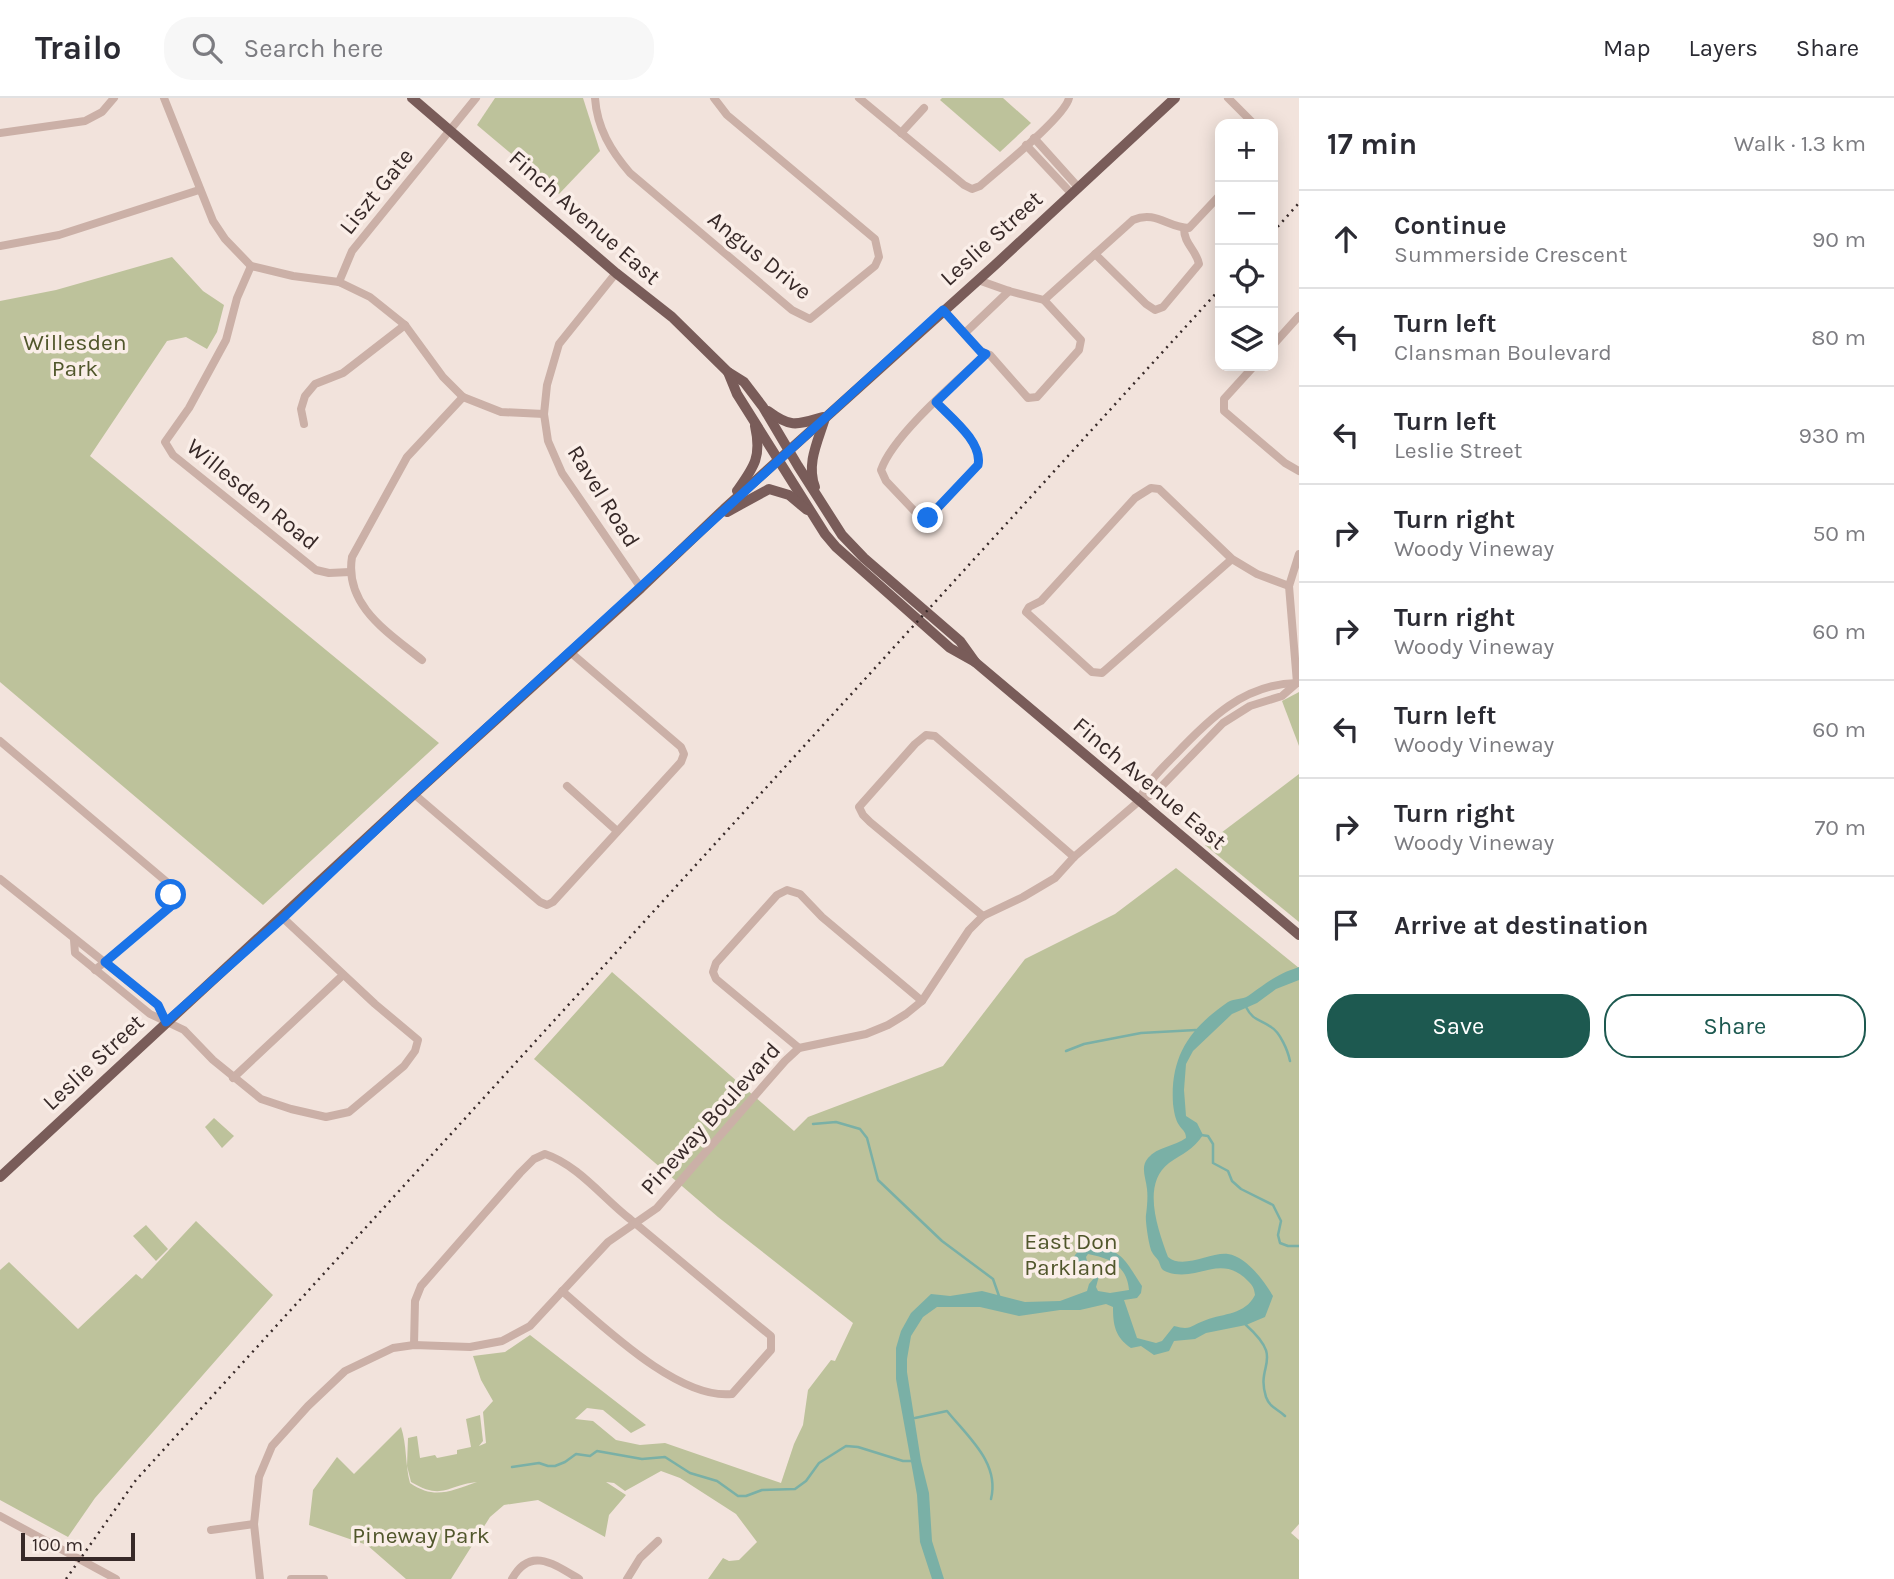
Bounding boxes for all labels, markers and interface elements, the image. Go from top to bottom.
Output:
search box [164,17,654,80]
text: Trailo [35,29,122,67]
icon: search [188,29,226,67]
text: Search here [244,33,383,64]
text: Map [1603,34,1651,62]
text: Layers [1689,34,1758,62]
text: Share [1796,34,1859,62]
map controls [1215,119,1278,371]
button: + [1215,119,1278,182]
text: 17 min [1327,126,1417,162]
text: Walk · 1.3 km [1734,130,1866,157]
street label: Liszt Gate [334,143,419,240]
street label: Finch Avenue East [504,144,666,291]
button: − [1215,182,1278,245]
street label: Leslie Street [935,185,1048,291]
street label: Angus Drive [703,205,817,305]
text: Continue [1394,210,1506,241]
icon: ahead [1327,220,1365,258]
text: 90 m [1812,226,1866,253]
text: Summerside Crescent [1394,241,1627,268]
button: locate [1215,245,1278,308]
button: layers [1215,308,1278,371]
text: Turn left [1394,308,1496,339]
icon: left [1327,318,1365,356]
text: 80 m [1811,324,1866,351]
park label: Willesden Park [23,329,127,382]
text: Clansman Boulevard [1394,339,1612,366]
text: Turn left [1394,406,1496,437]
icon: left [1327,416,1365,454]
text: 930 m [1798,422,1866,449]
street label: Willesden Road [181,433,324,556]
text: Leslie Street [1394,437,1522,464]
street label: Ravel Road [562,440,645,552]
route end [912,502,943,533]
text: Turn right [1394,504,1515,535]
icon: right [1327,514,1365,552]
text: 50 m [1812,520,1866,547]
text: Woody Vineway [1394,535,1554,562]
text: Turn right [1394,602,1515,633]
icon: right [1327,612,1365,650]
text: 60 m [1812,618,1866,645]
text: Woody Vineway [1394,633,1554,660]
text: Turn left [1394,700,1496,731]
icon: left [1327,710,1365,748]
street label: Finch Avenue East [1068,711,1232,855]
text: 60 m [1812,716,1866,743]
text: Woody Vineway [1394,731,1554,758]
text: Turn right [1394,798,1515,829]
icon: right [1327,808,1365,846]
text: 70 m [1815,814,1866,841]
text: Woody Vineway [1394,829,1554,856]
route start [155,879,186,910]
icon: arrive [1327,906,1365,944]
text: Arrive at destination [1394,910,1648,941]
button: Save [1327,994,1590,1058]
button: Share [1604,994,1866,1058]
street label: Leslie Street [37,1008,150,1116]
street label: Pineway Boulevard [635,1036,786,1200]
park label: East Don Parkland [1024,1228,1118,1281]
park label: Pineway Park [352,1522,490,1549]
scale bar [21,1530,135,1562]
text: 100 m [32,1534,83,1556]

